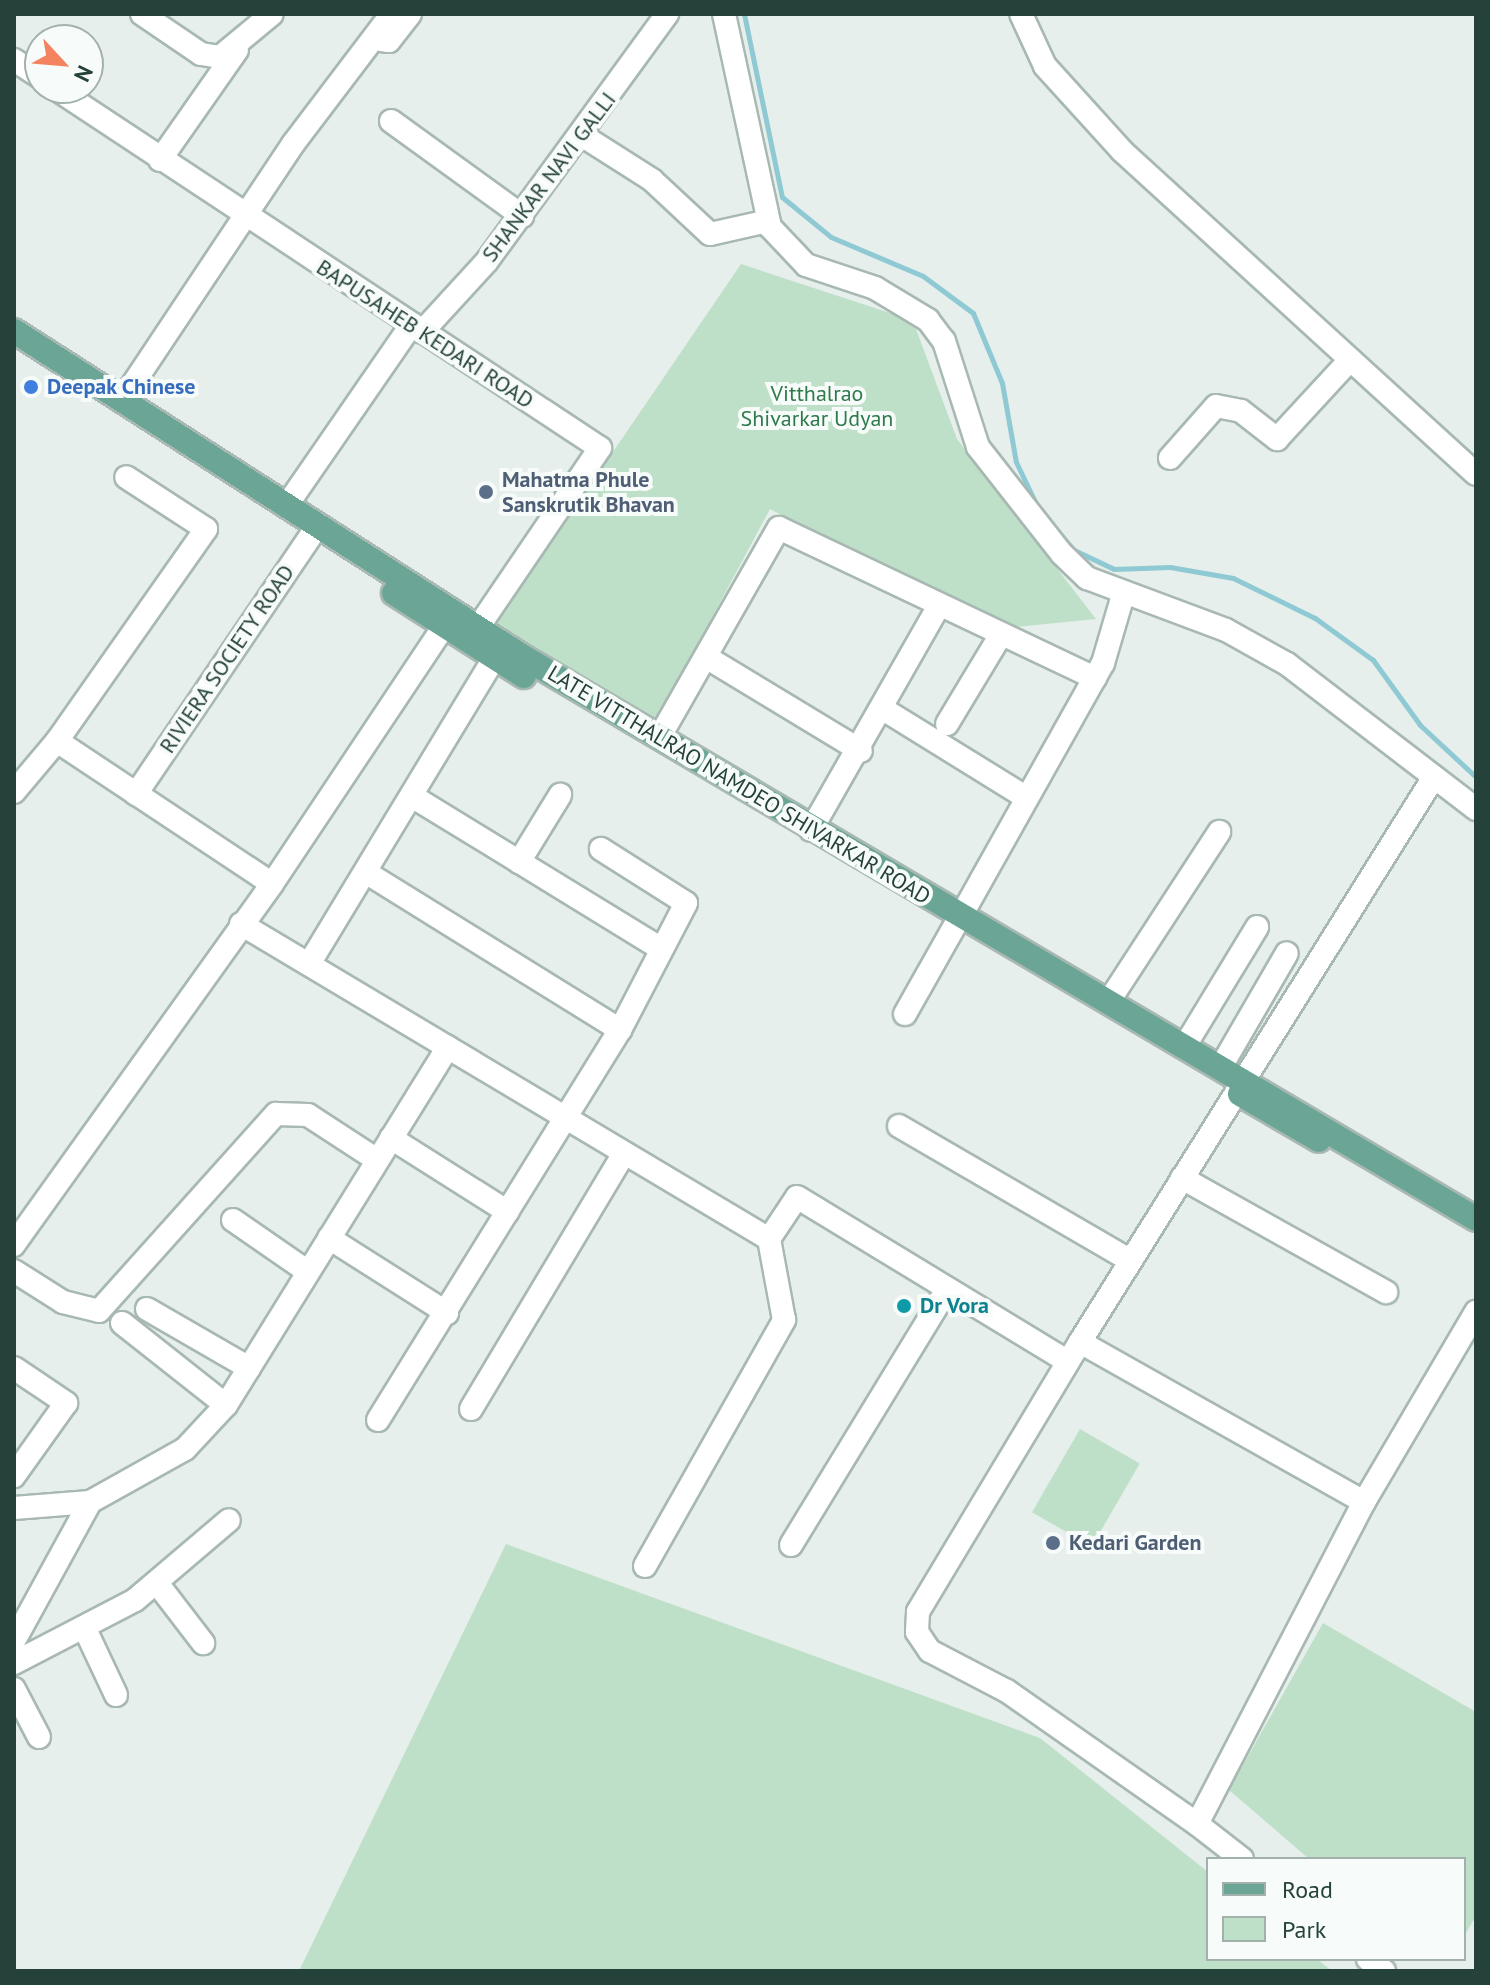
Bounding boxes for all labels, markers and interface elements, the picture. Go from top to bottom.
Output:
north arrow [24,24,104,104]
text: N [68,61,100,86]
street label: SHANKAR NAVI GALLI [477,87,621,267]
street label: BAPUSAHEB KEDARI ROAD [312,254,538,414]
place label: Deepak Chinese [47,374,196,400]
marker: Deepak Chinese [22,378,40,396]
park label: Vitthalrao Shivarkar Udyan [741,380,893,432]
place label: Mahatma Phule Sanskrutik Bhavan [502,466,675,518]
marker: Mahatma Phule Sanskrutik Bhavan [477,483,495,501]
street label: RIVIERA SOCIETY ROAD [154,559,300,759]
street label: LATE VITTHALRAO NAMDEO SHIVARKAR ROAD [543,660,935,910]
place label: Dr Vora [920,1293,990,1319]
marker: Dr Vora [895,1297,913,1315]
place label: Kedari Garden [1069,1530,1202,1556]
marker: Kedari Garden [1044,1534,1062,1552]
legend [1206,1857,1466,1961]
text: Road [1282,1874,1333,1905]
text: Park [1282,1914,1326,1945]

